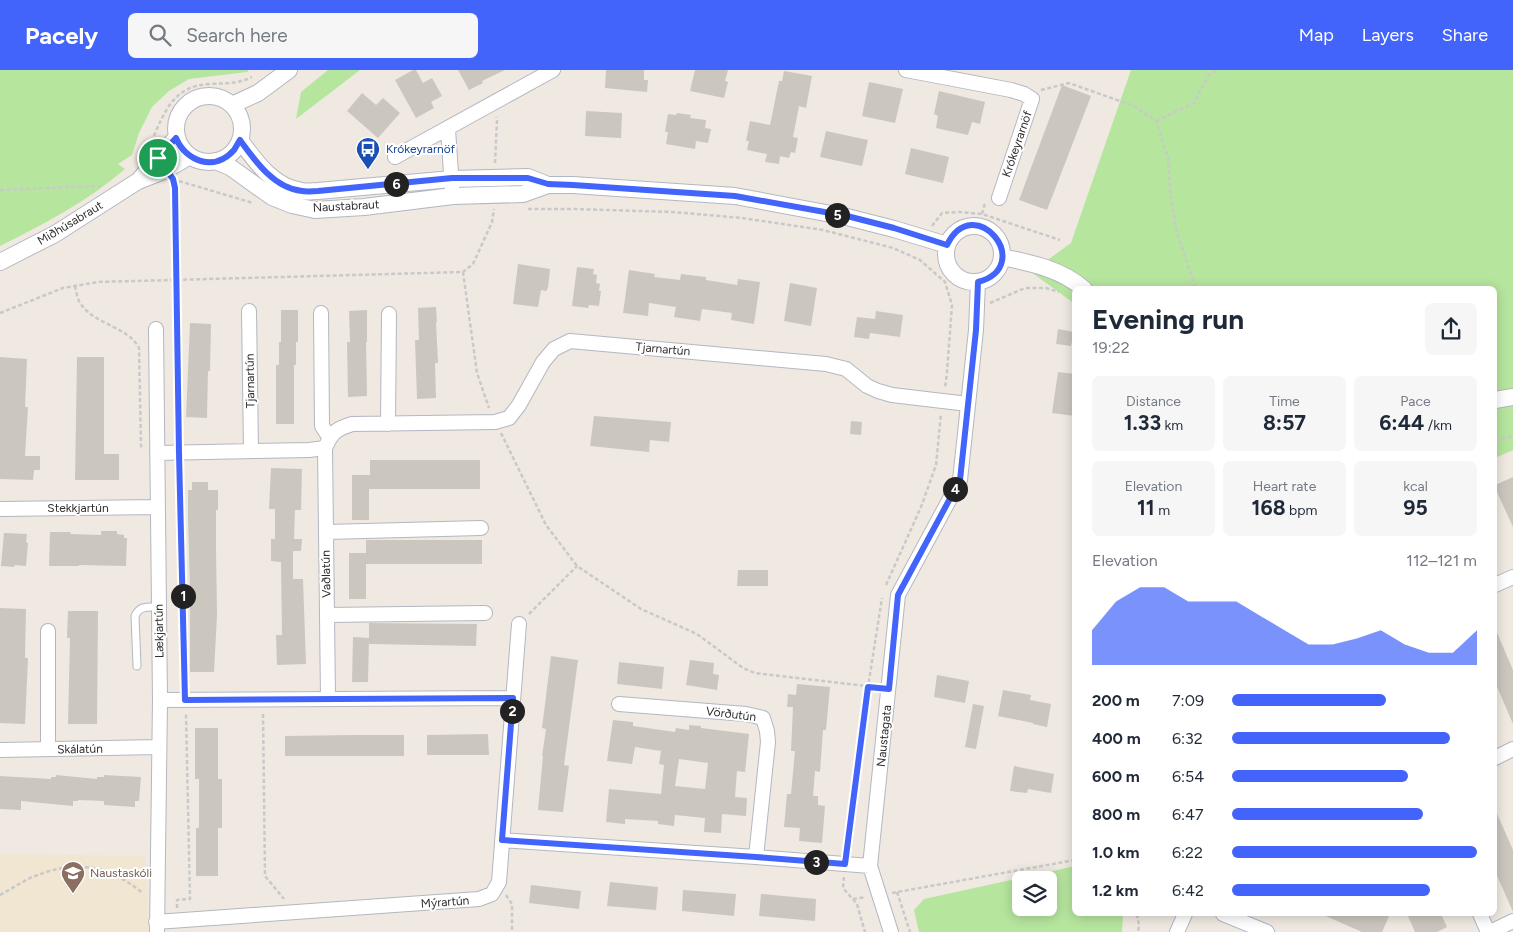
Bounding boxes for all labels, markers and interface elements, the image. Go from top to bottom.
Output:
search box [128,13,478,58]
text: Pacely [25,21,98,50]
icon: search [146,21,174,49]
text: Search here [186,24,288,47]
text: Map [1299,24,1334,46]
text: Layers [1362,24,1414,46]
text: Share [1442,24,1488,46]
street label: Krókeyrarnöf [999,109,1035,179]
bus stop icon: Krókeyrarnöf [355,136,381,170]
pin [137,137,179,179]
place label: Krókeyrarnöf [386,142,456,156]
icon: arrive [144,144,172,172]
pin: 6 [384,172,408,196]
text: 6 [392,176,401,193]
street label: Naustabraut [312,197,380,215]
street label: Miðhúsabraut [35,198,105,248]
pin: 5 [824,202,850,228]
text: 5 [833,207,842,224]
text: Evening run [1092,302,1244,336]
button: share [1425,303,1477,355]
text: 19:22 [1092,338,1130,357]
street label: Tjarnartún [635,340,691,358]
street label: Tjarnartún [243,353,257,409]
text: Distance [1126,393,1181,410]
text: Time [1269,393,1300,410]
text: Pace [1400,393,1431,410]
text: 1.33 [1124,410,1161,435]
text: 8:57 [1263,410,1306,435]
text: 6:44 [1379,410,1424,435]
text: km [1161,417,1183,434]
text: /km [1424,417,1452,434]
pin: 4 [942,476,968,502]
text: Elevation [1125,478,1182,495]
text: Heart rate [1253,478,1316,495]
text: kcal [1403,478,1428,495]
text: 4 [951,481,960,498]
text: 11 [1137,495,1155,520]
text: 168 [1252,495,1286,520]
text: 95 [1403,495,1428,520]
street label: Stekkjartún [47,501,109,515]
text: m [1155,502,1170,519]
text: bpm [1286,502,1317,519]
street label: Vaðlatún [319,550,333,598]
text: Elevation [1092,551,1158,570]
text: 112–121 m [1406,551,1477,570]
pin: 1 [170,584,196,608]
text: 1 [181,588,186,605]
street label: Lækjartún [152,604,166,658]
text: 200 m [1092,691,1140,710]
text: 7:09 [1172,691,1204,710]
pin: 2 [500,698,524,724]
text: 2 [508,703,517,720]
street label: Vörðutún [705,704,757,724]
street label: Naustagata [874,704,894,768]
text: 400 m [1092,729,1141,748]
text: 6:32 [1172,729,1203,748]
street label: Skálatún [57,742,103,756]
text: 600 m [1092,767,1140,786]
text: 6:54 [1172,767,1204,786]
text: 800 m [1092,805,1140,824]
text: 6:47 [1172,805,1204,824]
text: 1.0 km [1092,843,1139,862]
text: 6:22 [1172,843,1203,862]
pin: 3 [804,850,828,874]
text: 3 [813,854,820,871]
school or university icon: Naustaskóli [60,860,86,894]
place label: Naustaskóli [90,866,152,880]
map controls [1012,871,1057,916]
button: layers [1012,871,1057,916]
text: 1.2 km [1092,881,1138,900]
text: 6:42 [1172,881,1204,900]
street label: Mýrartún [420,893,470,911]

